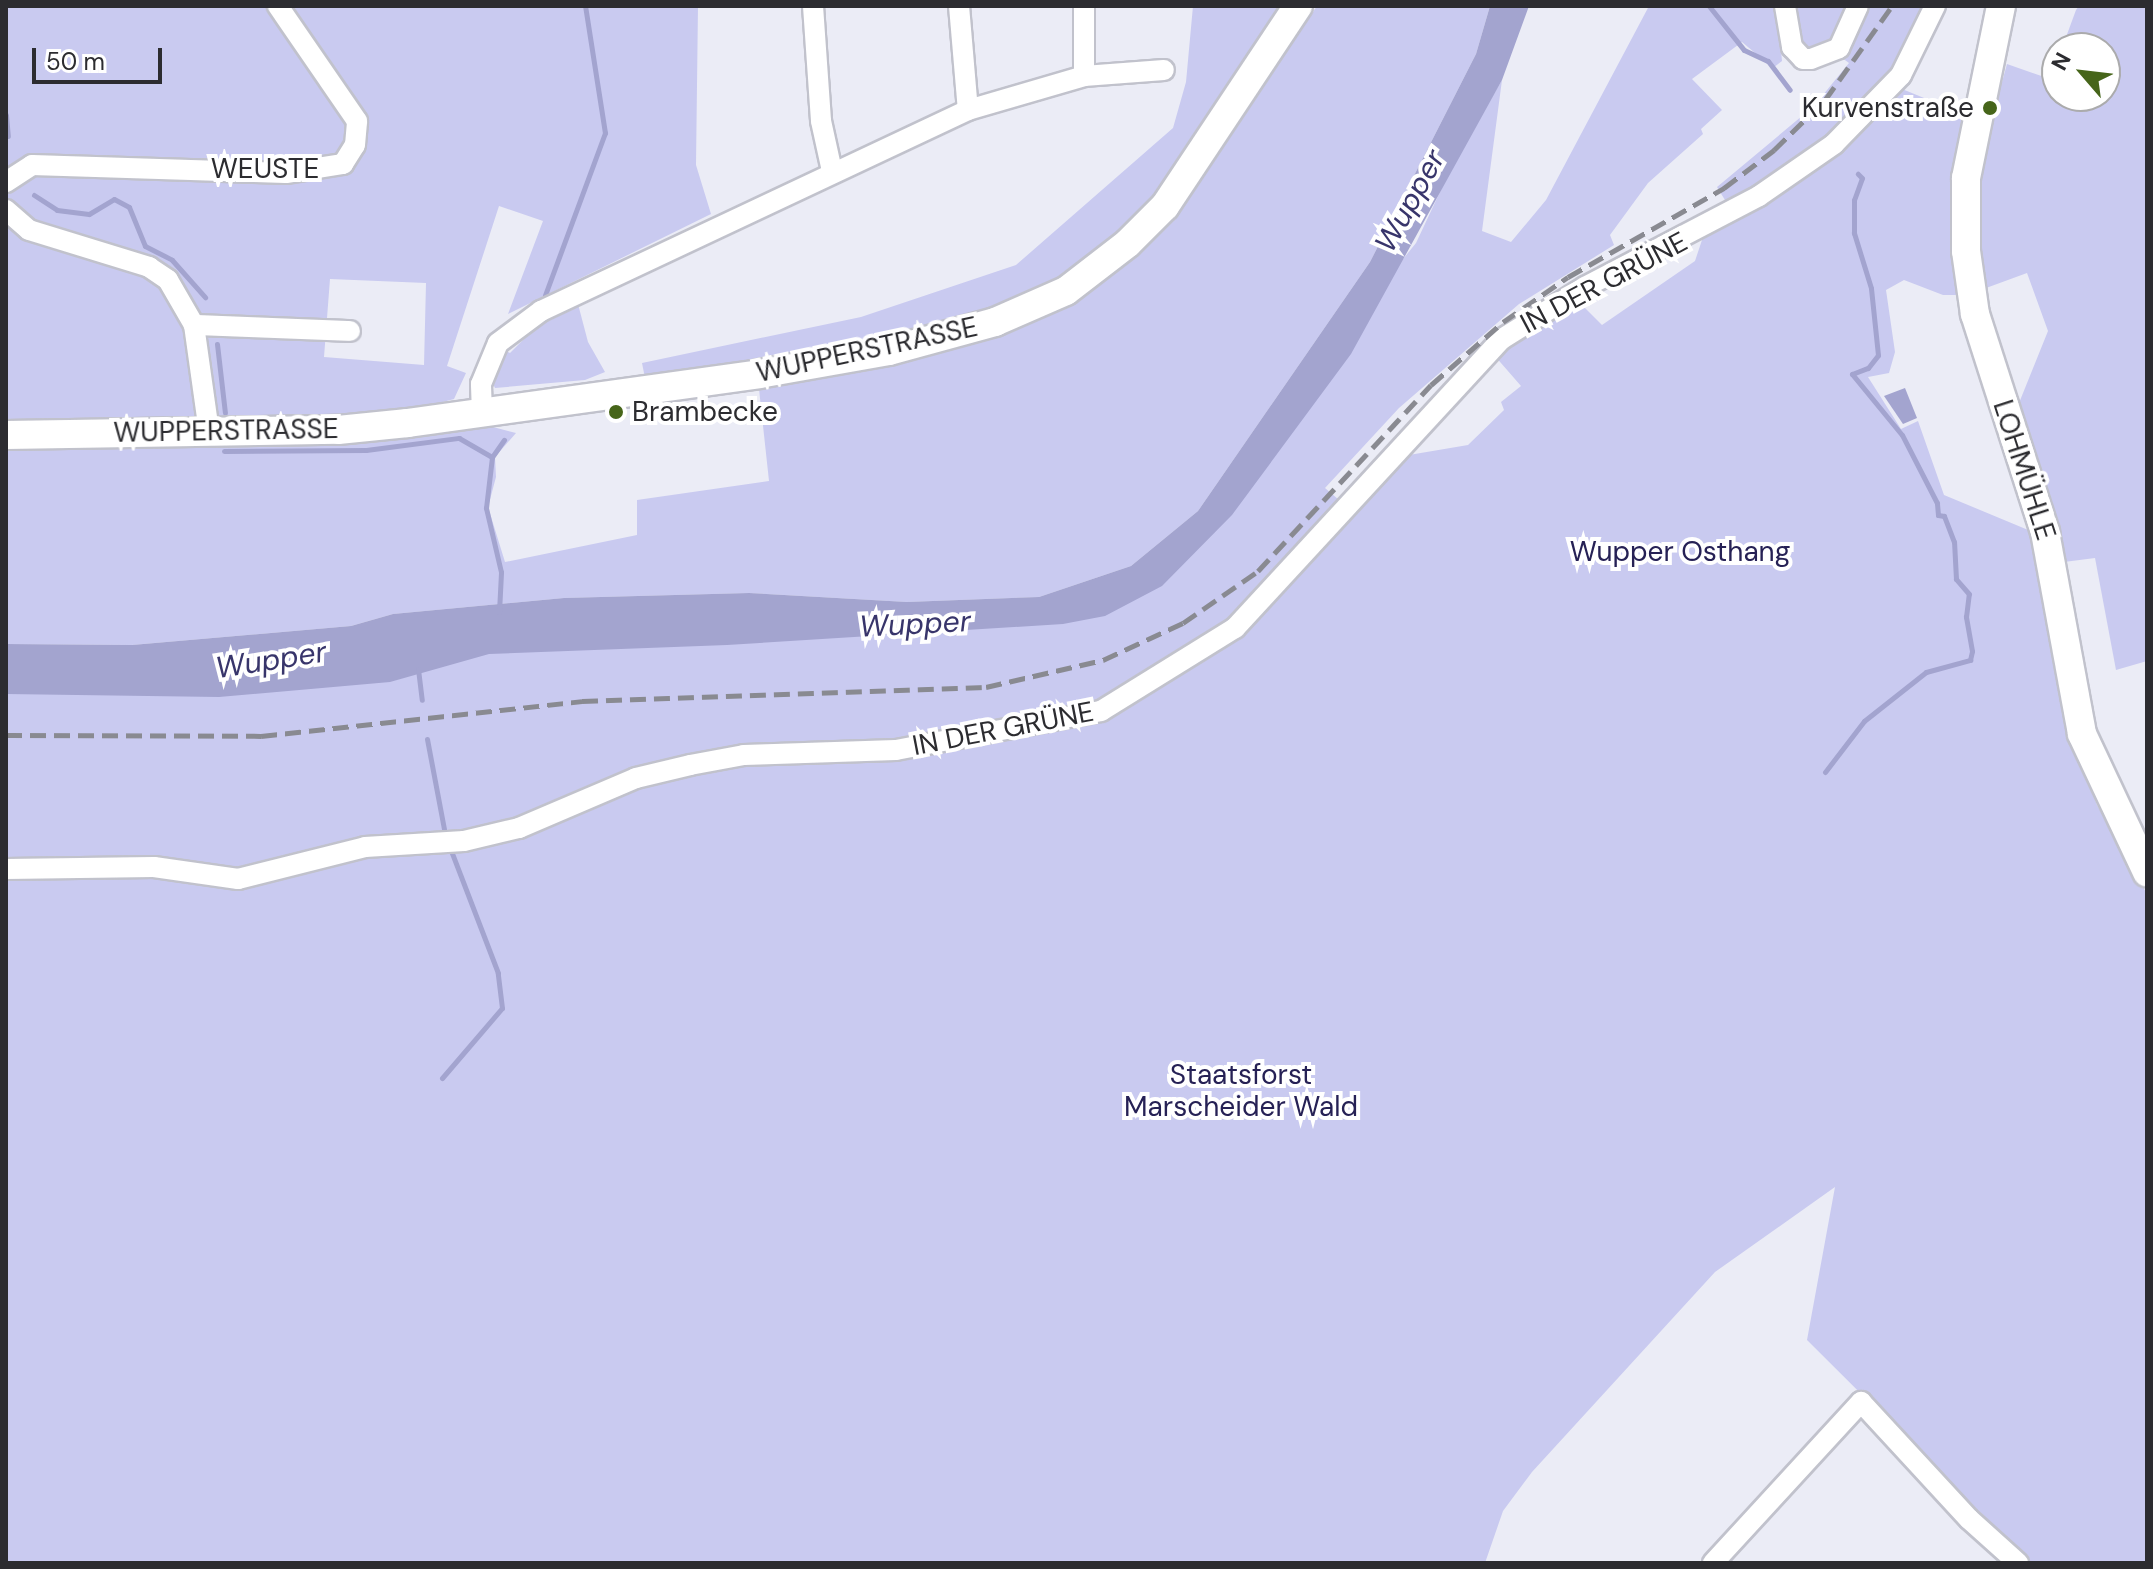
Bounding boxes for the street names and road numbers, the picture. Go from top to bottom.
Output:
street label: WEUSTE [211,152,319,186]
street label: IN DER GRÜNE [1515,225,1693,341]
street label: WUPPERSTRASSE [753,310,981,390]
street label: LOHMÜHLE [1986,396,2062,544]
street label: WUPPERSTRASSE [113,412,339,450]
street label: IN DER GRÜNE [910,695,1096,763]

